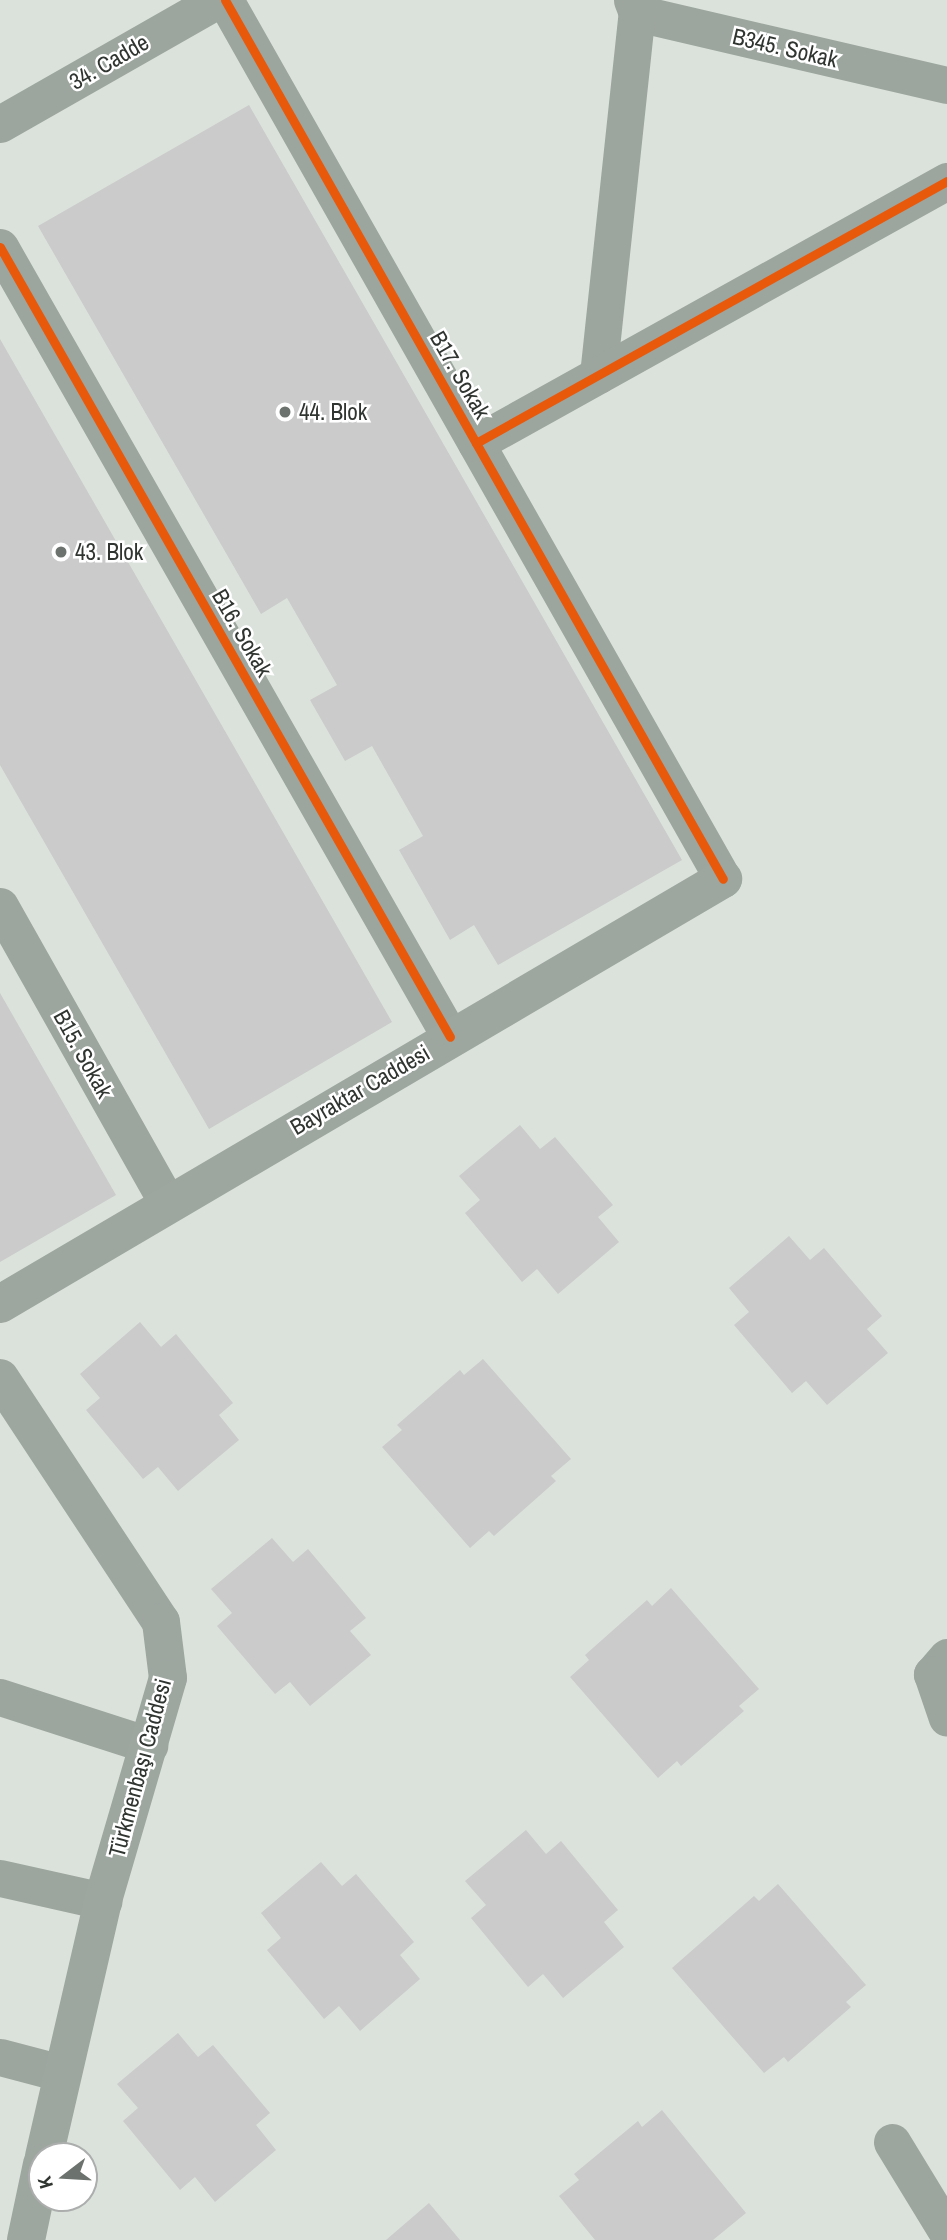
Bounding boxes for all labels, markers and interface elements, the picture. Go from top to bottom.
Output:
street label: B345. Sokak [730,23,840,73]
street label: 34. Cadde [64,28,154,96]
street label: B17. Sokak [424,326,496,424]
place label: 44. Blok [299,398,367,426]
marker: 44. Blok [277,404,293,420]
place label: 43. Blok [75,538,143,566]
marker: 43. Blok [53,544,69,560]
street label: B16. Sokak [206,584,278,682]
street label: B15. Sokak [48,1005,118,1103]
street label: Bayraktar Caddesi [285,1039,435,1141]
street label: Türkmenbaşı Caddesi [103,1676,177,1860]
north arrow [28,2142,98,2212]
text: K [31,2173,59,2192]

